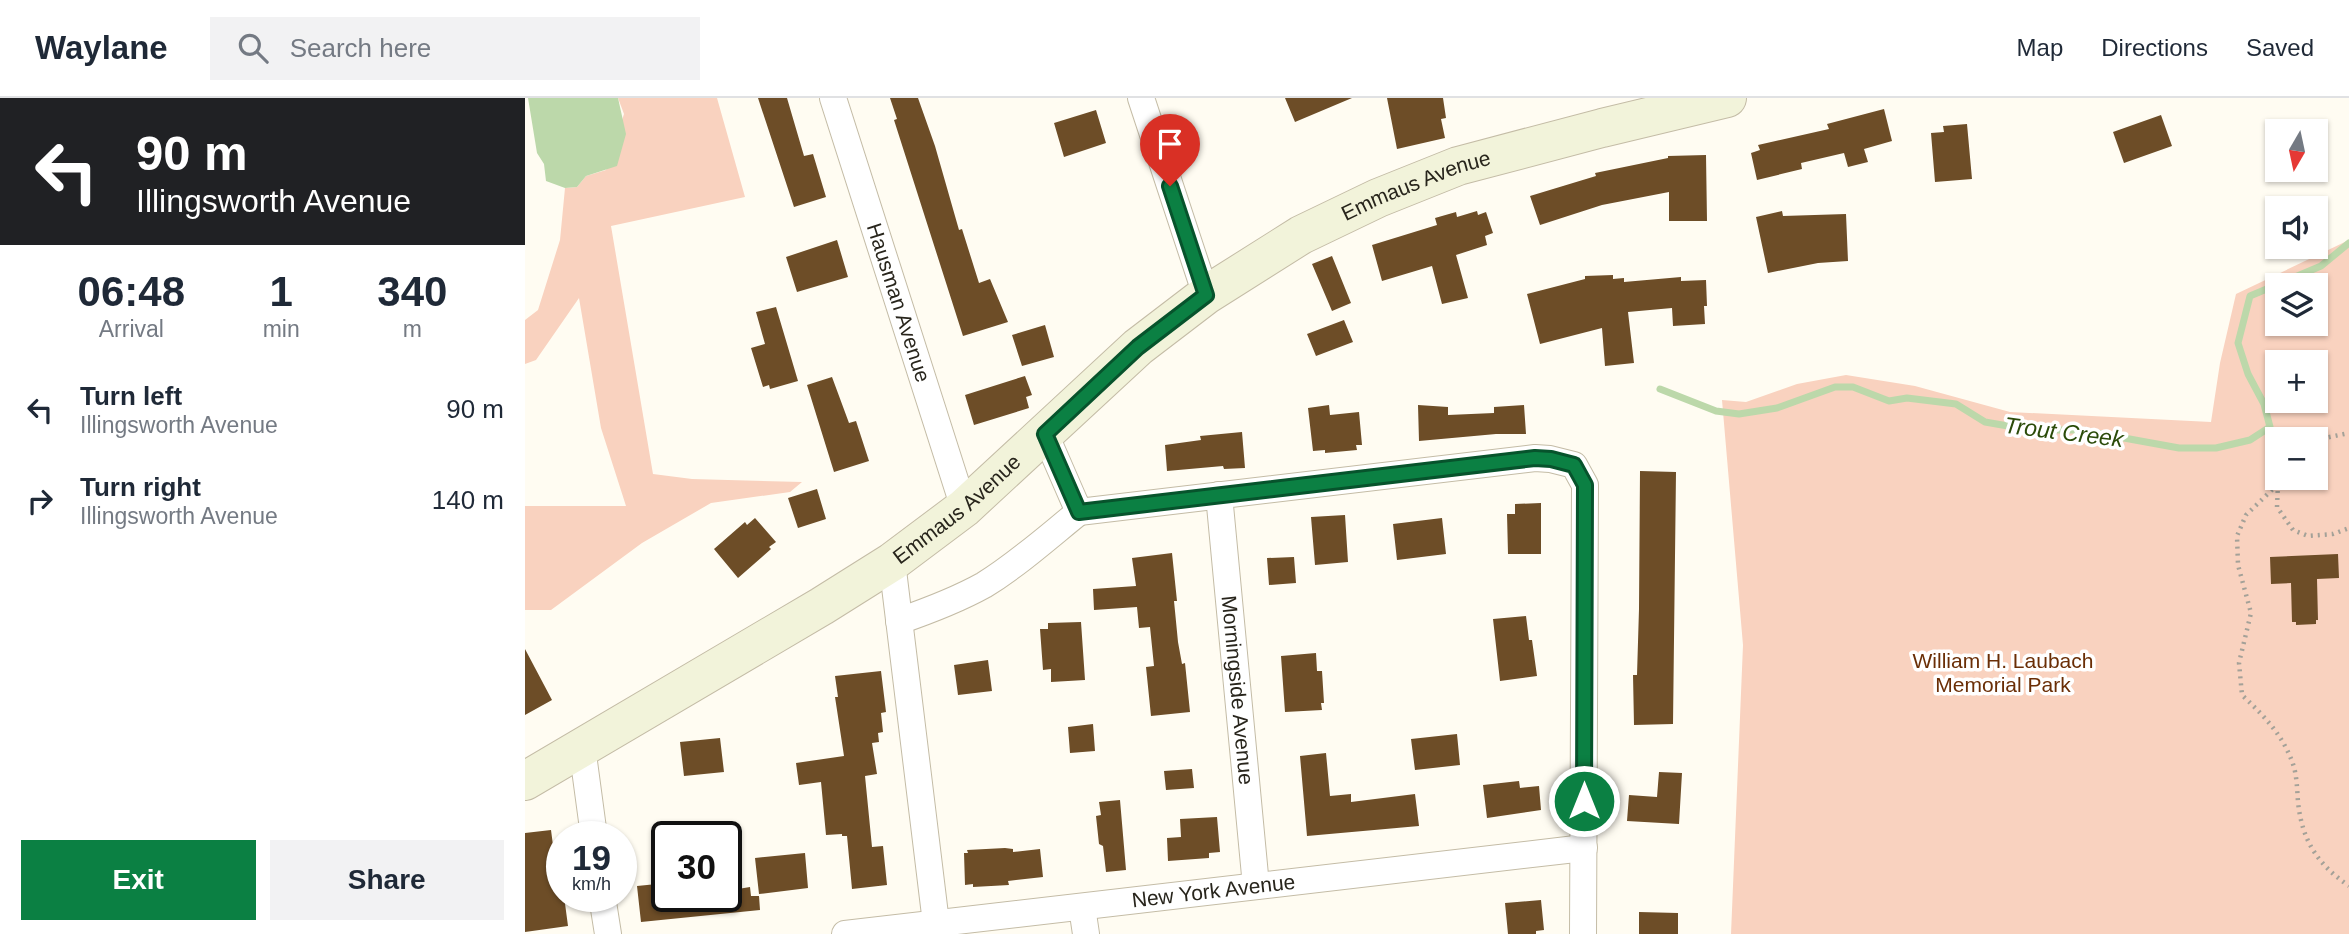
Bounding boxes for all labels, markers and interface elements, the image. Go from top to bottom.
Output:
search box [210,17,700,80]
text: Waylane [35,29,168,66]
icon: search [234,29,272,67]
text: Search here [290,33,431,63]
text: Map [2017,34,2063,61]
text: Directions [2101,34,2208,61]
text: Saved [2246,34,2314,61]
pin [1140,114,1200,186]
north arrow [2265,119,2327,182]
map controls [2265,119,2328,490]
icon: arrive [1151,125,1189,163]
icon: left [21,126,112,217]
text: 90 m [136,126,248,180]
street label: Emmaus Avenue [1338,146,1493,225]
text: Illingsworth Avenue [136,183,411,219]
button: sound [2265,196,2328,259]
street label: Hausman Avenue [863,220,935,385]
text: 06:48 [78,268,185,315]
text: 1 [269,268,293,315]
text: 340 [377,268,447,315]
button: layers [2265,273,2328,336]
text: Arrival [99,316,164,342]
text: min [263,316,300,342]
text: m [403,316,422,342]
button: + [2265,350,2328,413]
text: Turn left [80,381,182,411]
icon: left [21,391,59,429]
text: 90 m [446,394,504,424]
text: Illingsworth Avenue [80,412,278,438]
water label: Trout Creek [2003,412,2126,452]
button: − [2265,427,2328,490]
street label: Emmaus Avenue [888,450,1025,568]
text: Turn right [80,472,201,502]
icon: right [21,482,59,520]
text: 140 m [432,485,504,515]
text: Illingsworth Avenue [80,503,278,529]
street label: Morningside Avenue [1218,594,1258,786]
park label: William H. Laubach Memorial Park [1913,649,2093,696]
position arrow [1547,764,1621,838]
speed limit sign: 30 [651,821,742,912]
text: 19 [572,838,611,877]
button: Exit [21,840,256,920]
button: Share [270,840,504,920]
street label: New York Avenue [1130,870,1296,912]
text: km/h [572,874,611,894]

